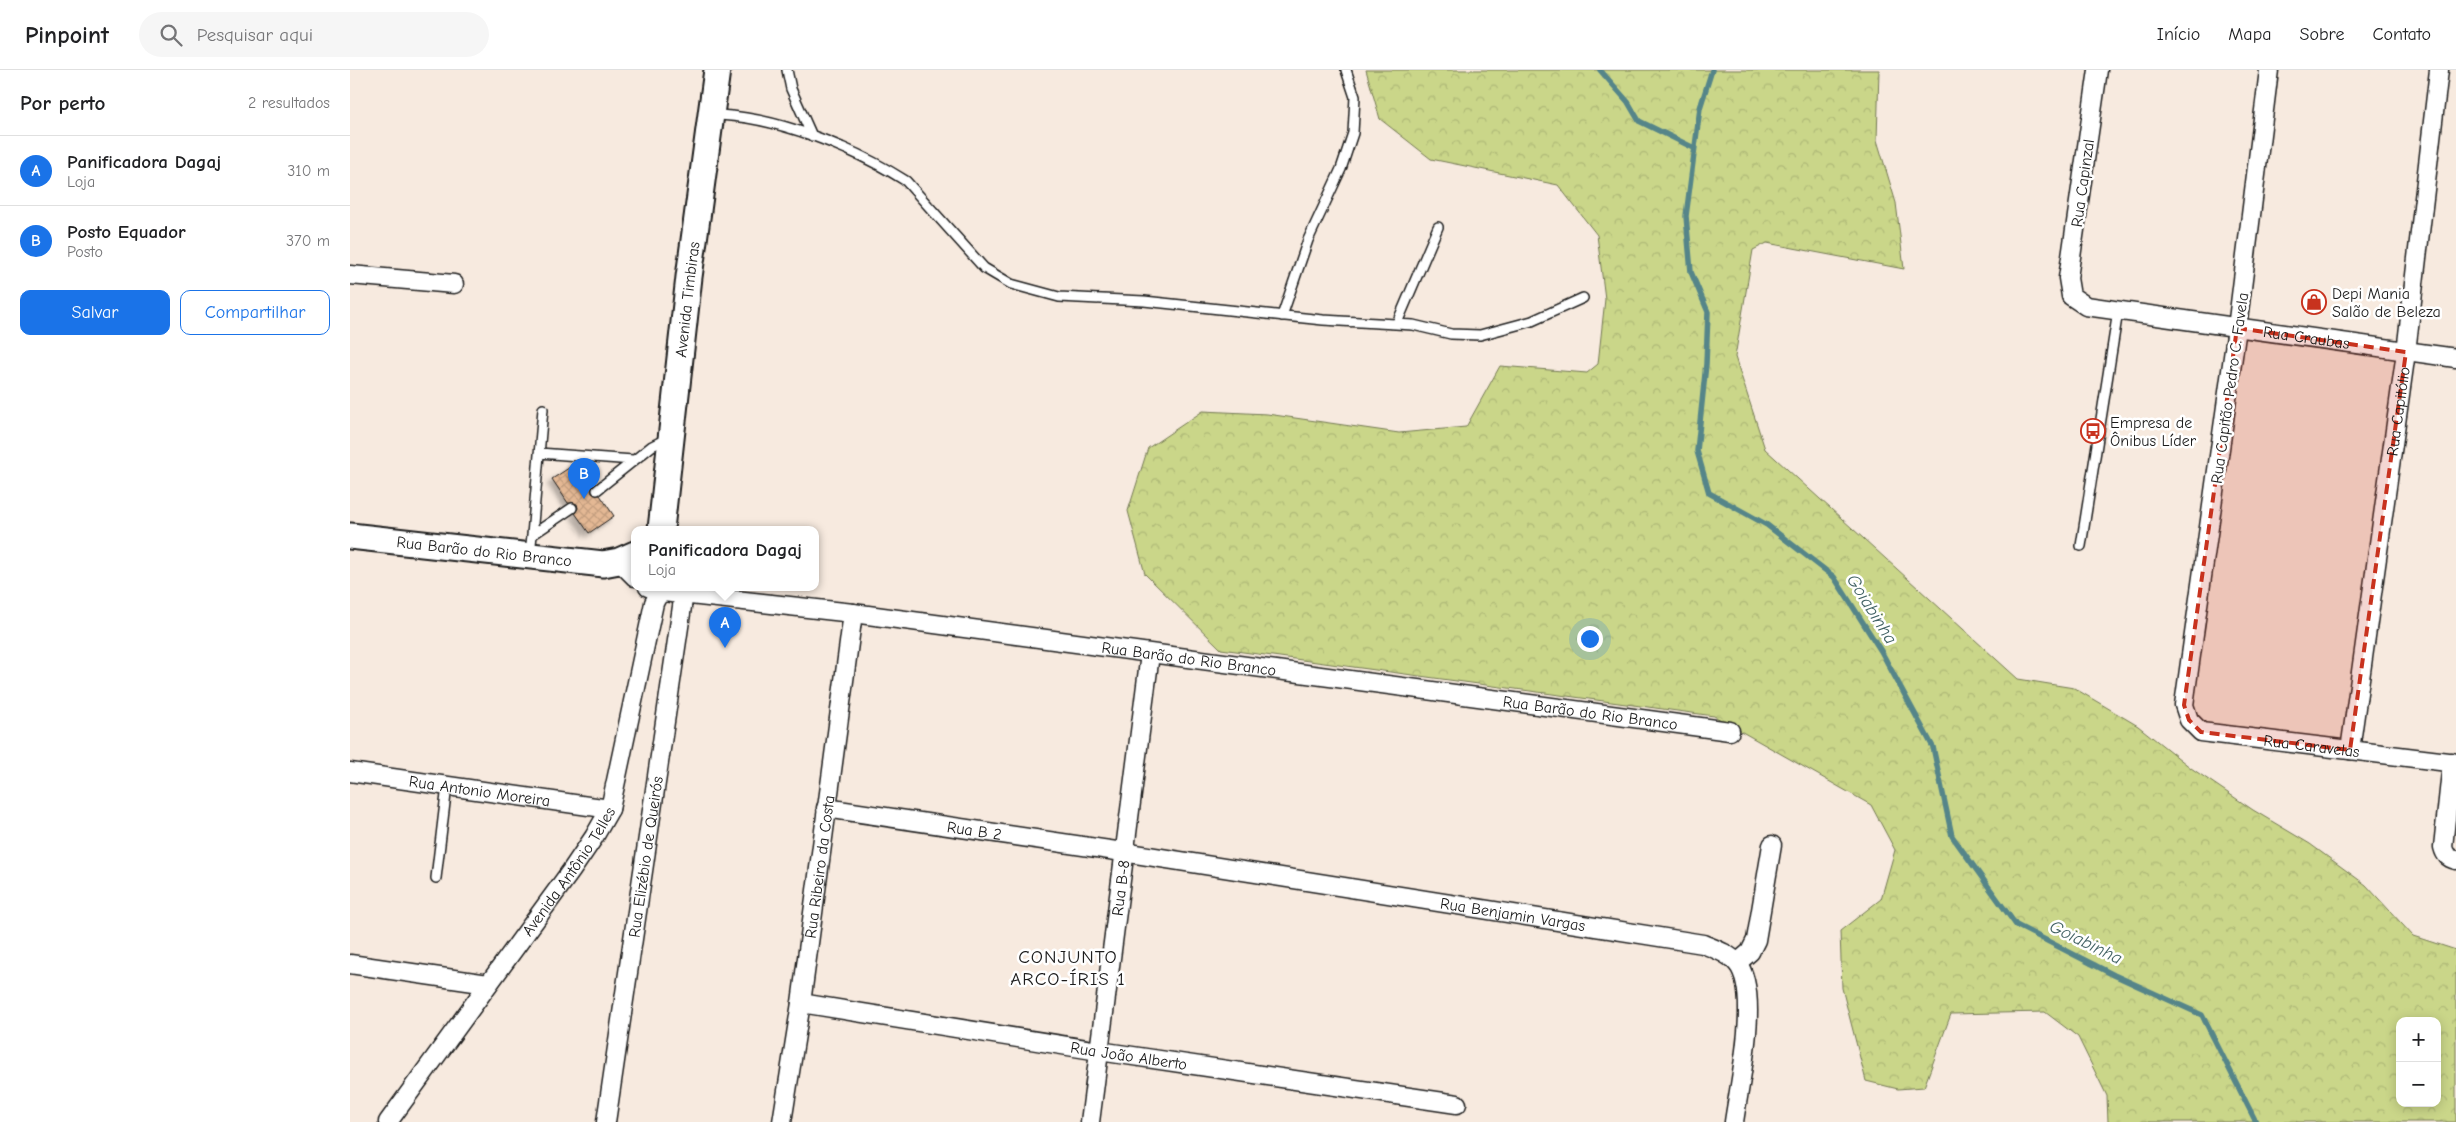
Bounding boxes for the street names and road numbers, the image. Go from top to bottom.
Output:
street label: Rua Capinzal [2068,138,2098,228]
street label: Avenida Timbiras [672,240,704,359]
street label: Rua Capitão Pedro C. Favela [2208,291,2252,485]
street label: Rua Craubas [2262,323,2351,353]
street label: Rua Capitólio [2383,366,2414,457]
street label: Rua Barão do Rio Branco [396,533,573,570]
street label: Rua Barão do Rio Branco [1100,639,1277,680]
street label: Rua Barão do Rio Branco [1502,693,1679,734]
street label: Rua Caravelas [2263,732,2361,761]
street label: Rua Antonio Moreira [408,773,551,810]
street label: Rua Elizébio de Queirós [625,775,667,939]
street label: Rua Ribeiro da Costa [802,794,839,939]
street label: Avenida Antônio Telles [519,804,619,940]
street label: Rua B 2 [946,818,1003,844]
street label: Rua B-8 [1109,859,1133,917]
street label: Rua Benjamin Vargas [1439,894,1587,935]
street label: Rua João Alberto [1069,1039,1188,1074]

